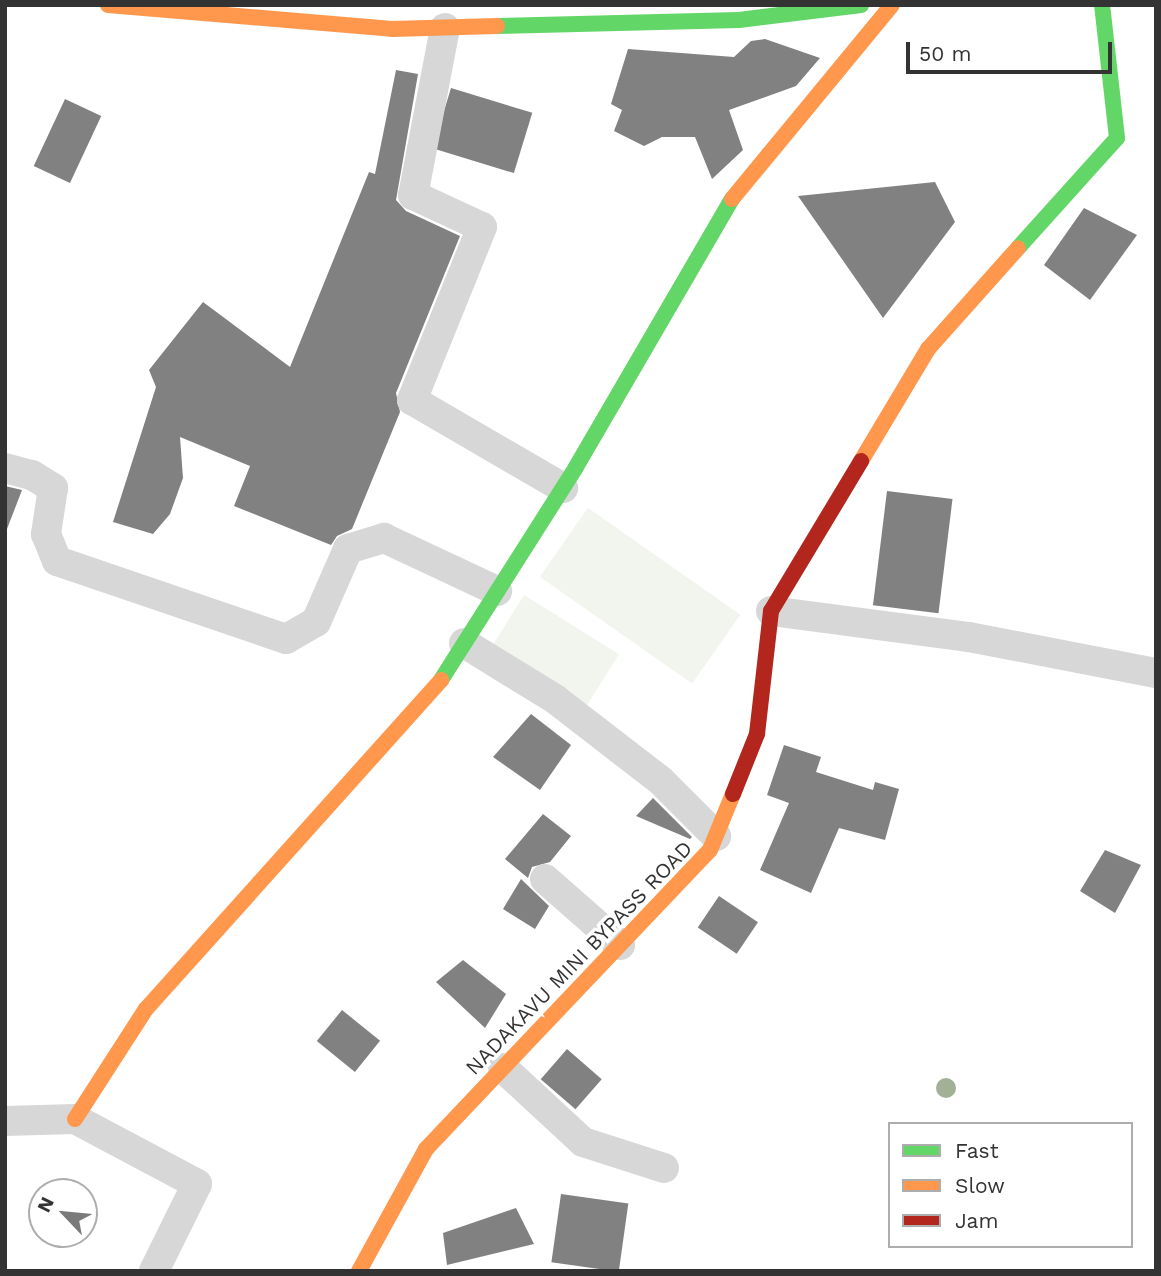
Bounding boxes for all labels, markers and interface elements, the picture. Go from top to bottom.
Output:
scale bar [909,28,1116,72]
text: 50 m [919,41,971,66]
street label: NADAKAVU MINI BYPASS ROAD [460,836,698,1080]
legend [888,1122,1133,1248]
text: Fast [955,1138,999,1163]
text: Slow [955,1173,1005,1198]
north arrow [28,1178,98,1248]
text: N [32,1193,59,1216]
text: Jam [955,1208,998,1233]

